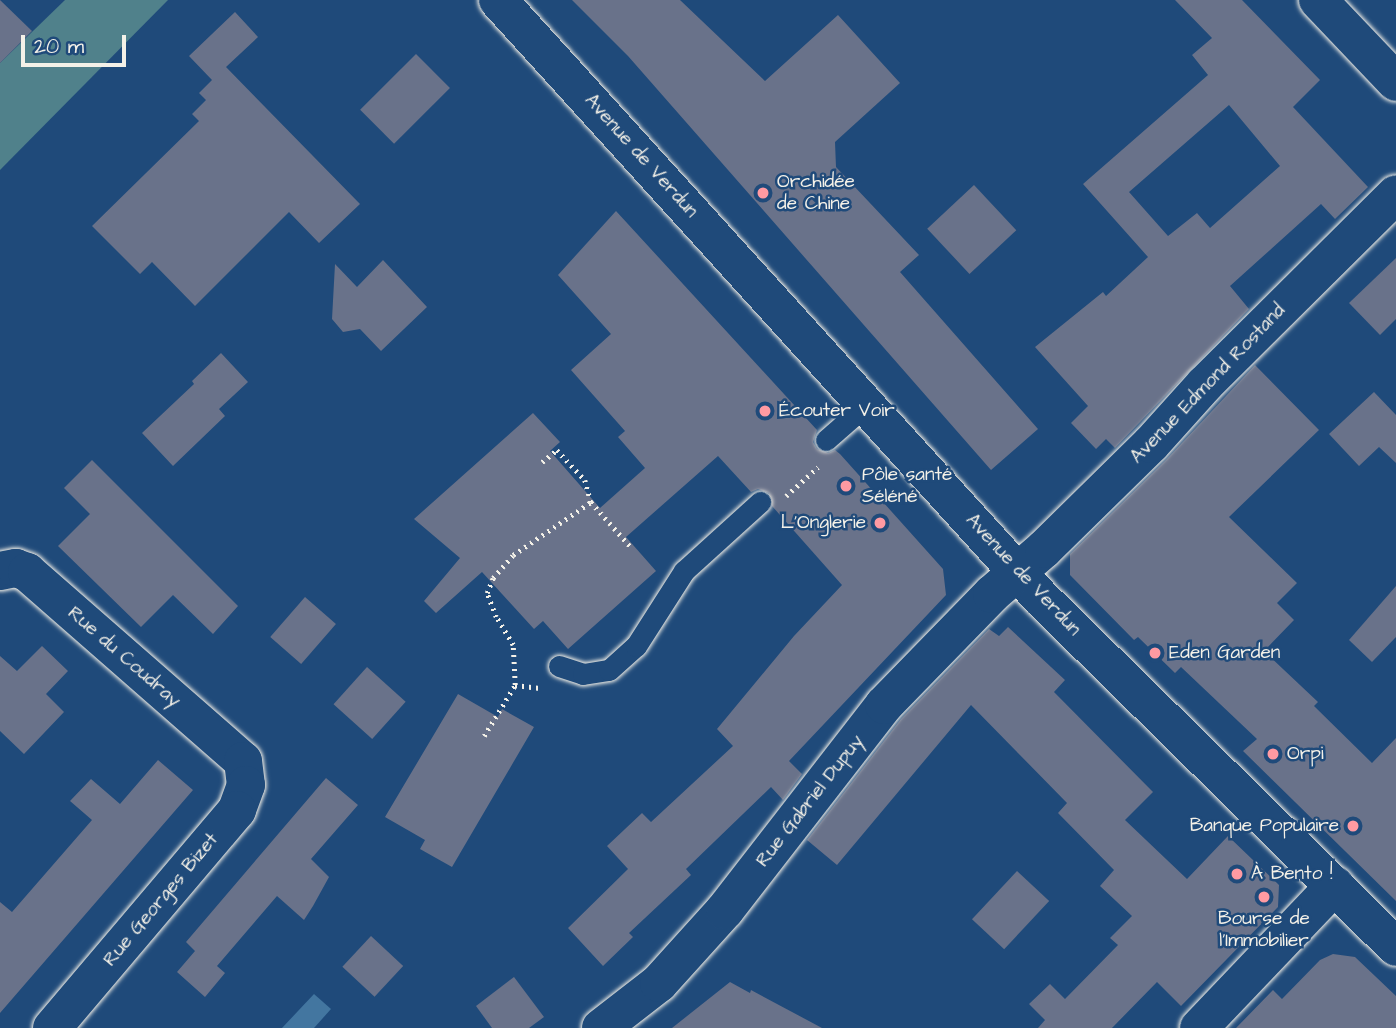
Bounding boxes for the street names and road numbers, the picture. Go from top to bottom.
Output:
street label: Avenue de Verdun [579,89,703,223]
street label: Avenue Edmond Rostand [1126,299,1290,469]
street label: Avenue de Verdun [961,509,1085,641]
street label: Rue du Coudray [63,602,185,712]
street label: Rue Gabriel Dupuy [751,730,869,872]
street label: Rue Georges Bizet [99,829,223,971]

